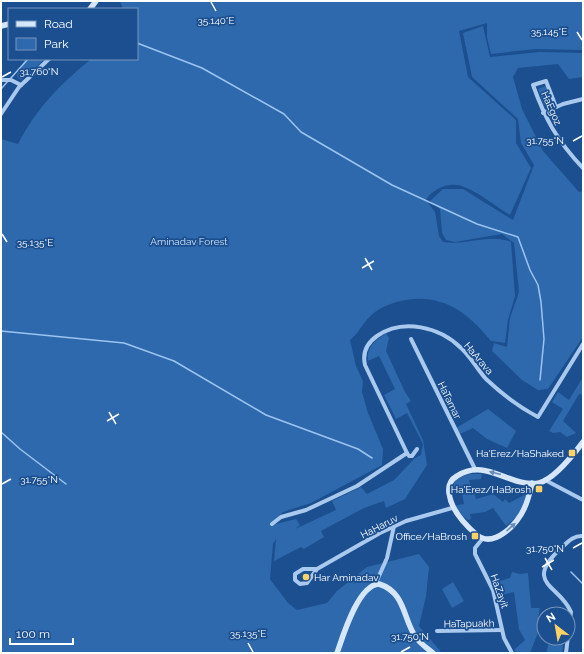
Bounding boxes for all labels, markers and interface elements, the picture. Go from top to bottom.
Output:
legend [8,8,138,60]
text: 35.140°E [197,15,235,26]
text: Road [44,17,73,31]
text: 35.145°E [531,26,567,37]
text: Park [44,37,69,51]
text: 31.760°N [20,66,58,77]
street label: HaEgoz [539,90,564,127]
text: 31.755°N [526,135,564,146]
park label: Aminadav Forest [150,236,228,247]
text: 35.135°E [17,237,53,248]
street label: HaArava [462,340,495,377]
street label: HaTamar [436,380,464,421]
place label: Ha'Erez/HaShaked [476,448,564,459]
marker: Ha'Erez/HaShaked [567,448,577,458]
one-way arrow [488,470,500,476]
text: 31.755°N [20,474,58,485]
place label: Ha'Erez/HaBrosh [451,484,531,495]
marker: Ha'Erez/HaBrosh [534,484,544,494]
street label: HaHaruv [359,512,400,541]
one-way arrow [506,522,516,531]
place label: Office/HaBrosh [395,531,467,542]
marker: Office/HaBrosh [470,531,480,541]
text: 31.750°N [526,543,564,554]
marker: Har Aminadav [301,572,311,582]
place label: Har Aminadav [314,572,379,583]
street label: HaZayit [489,573,511,610]
north arrow [536,606,576,646]
text: N [544,610,558,626]
street label: HaTapuakh [443,618,495,629]
scale bar [10,620,73,646]
text: 100 m [16,627,50,641]
text: 35.135°E [230,628,266,639]
text: 31.750°N [391,631,429,642]

